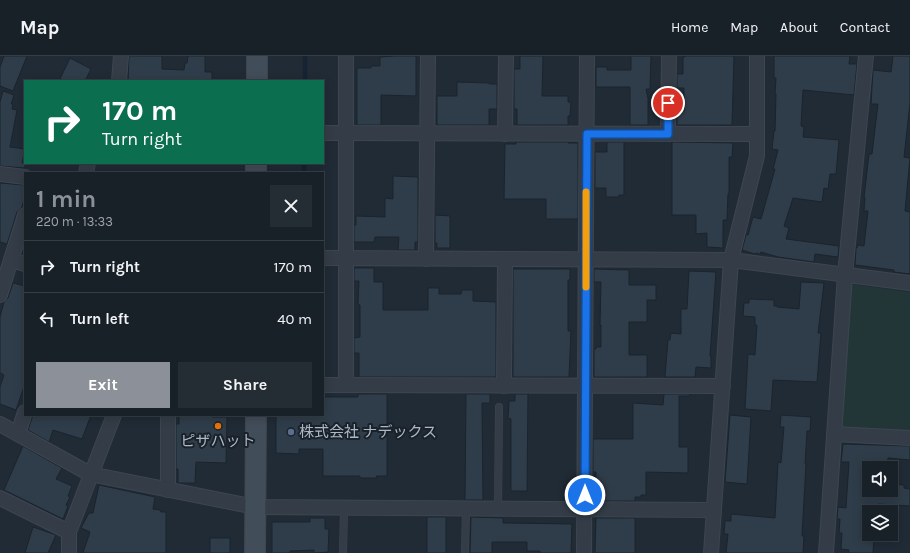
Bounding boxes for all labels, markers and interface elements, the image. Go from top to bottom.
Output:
text: Map [20,17,59,39]
text: Home [671,19,708,36]
text: Map [730,19,758,36]
text: About [780,19,818,36]
text: Contact [840,19,890,36]
pin [651,86,685,120]
icon: arrive [657,92,679,114]
text: 170 m [102,94,177,127]
icon: right [36,96,88,148]
text: Turn right [102,128,182,150]
text: 1 min [36,185,96,213]
button: close [270,185,312,227]
text: 220 m · 13:33 [36,214,113,229]
icon: right [36,256,58,278]
text: Turn right [70,258,140,276]
text: 170 m [274,258,312,276]
icon: left [36,308,58,330]
text: Turn left [70,310,129,328]
text: 40 m [277,310,312,328]
button: Exit [36,362,170,408]
button: Share [178,362,312,408]
marker: ピザハット [213,421,223,431]
place label: 株式会社 ナデックス [299,423,437,441]
marker: 株式会社 ナデックス [286,427,296,437]
place label: ピザハット [180,432,256,450]
map controls [862,461,898,541]
button: sound [862,461,898,497]
position arrow [564,474,606,516]
button: layers [862,505,898,541]

